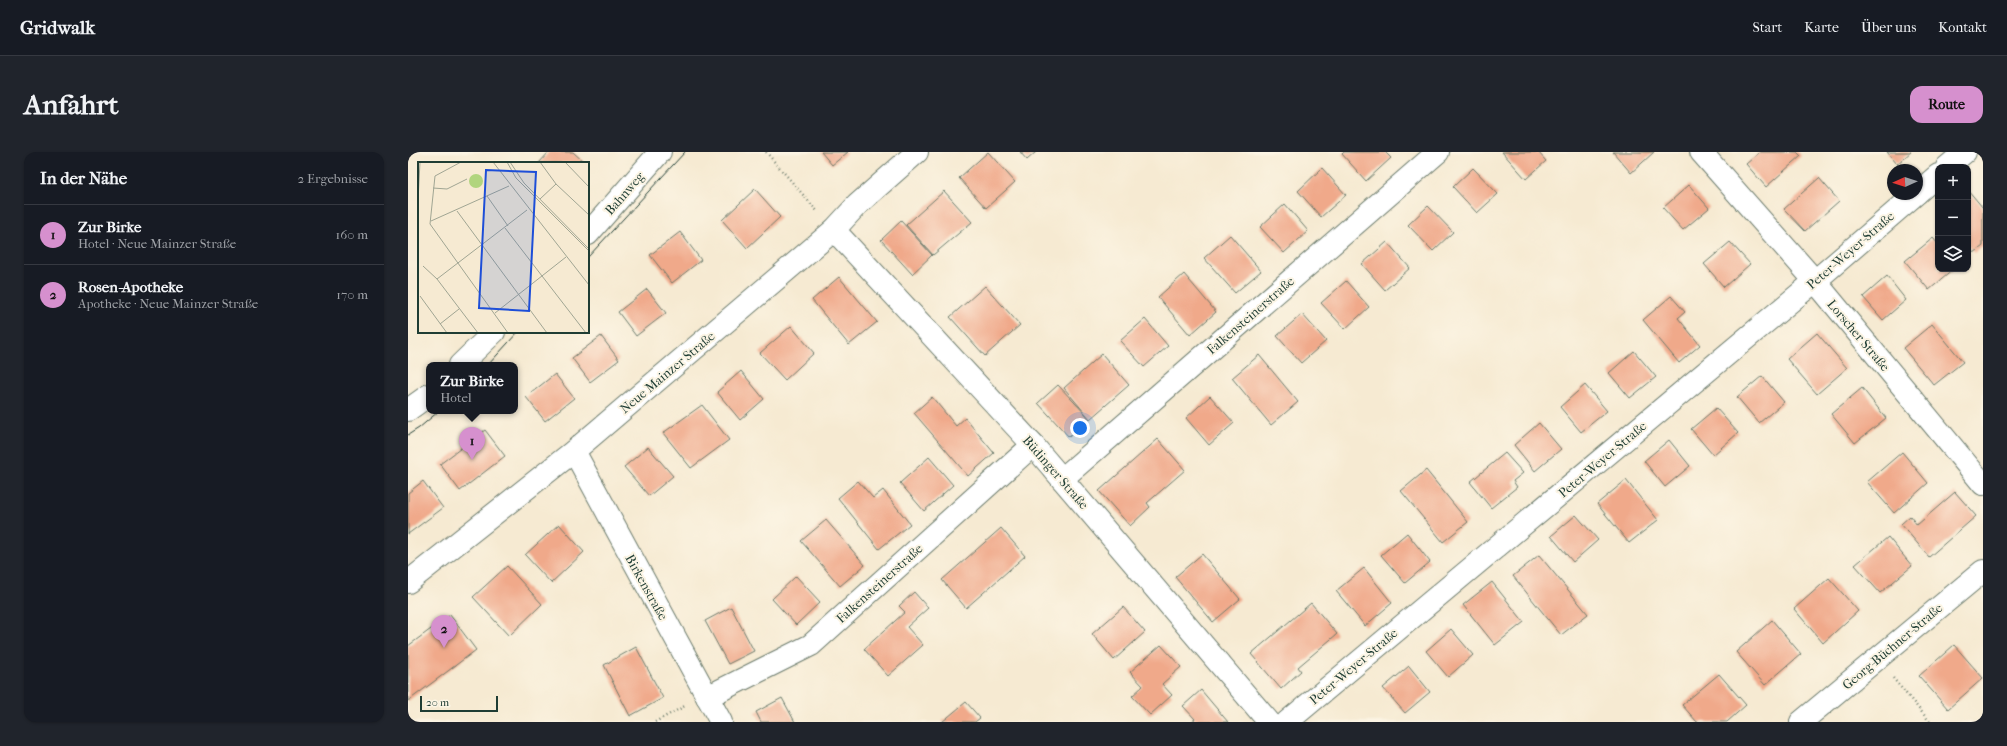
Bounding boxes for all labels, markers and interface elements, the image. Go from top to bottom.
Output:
text: Gridwalk [20,17,95,39]
text: Start [1753,19,1782,36]
text: Karte [1804,19,1839,36]
text: Über uns [1861,19,1916,36]
text: Kontakt [1938,19,1987,36]
button: Route [1910,86,1983,123]
text: Anfahrt [24,88,118,121]
inset map [418,162,589,333]
north arrow [1887,164,1923,200]
map controls [1935,164,1971,272]
button: + [1935,164,1971,200]
text: In der Nähe [40,168,127,188]
street label: Bahnweg [602,168,648,218]
text: 2 Ergebnisse [298,171,368,186]
button: − [1935,200,1971,236]
street label: Peter-Weyer-Straße [1804,208,1897,292]
text: Zur Birke [78,218,142,236]
text: 1 [51,227,55,242]
text: 160 m [336,227,368,242]
text: Hotel · Neue Mainzer Straße [78,236,236,251]
button: layers [1935,236,1971,272]
street label: Falkensteinerstraße [1204,273,1297,357]
text: Rosen-Apotheke [78,278,183,296]
text: 2 [50,287,56,302]
text: 170 m [336,287,368,302]
text: Apotheke · Neue Mainzer Straße [78,296,258,311]
street label: Lorscher Straße [1824,296,1893,375]
street label: Neue Mainzer Straße [617,328,718,416]
popup [426,362,518,414]
text: Zur Birke [440,372,504,390]
text: Hotel [440,390,472,405]
your location [1070,418,1090,438]
street label: Peter-Weyer-Straße [1555,418,1650,501]
pin: 1 [459,427,485,460]
street label: Büdinger Straße [1020,433,1092,513]
street label: Falkensteinerstraße [833,540,926,626]
street label: Birkenstraße [622,552,671,623]
street label: Georg-Büchner-Straße [1839,600,1946,693]
pin: 2 [431,615,457,648]
street label: Peter-Weyer-Straße [1306,625,1401,708]
scale bar [420,694,498,713]
text: 20 m [426,696,449,709]

